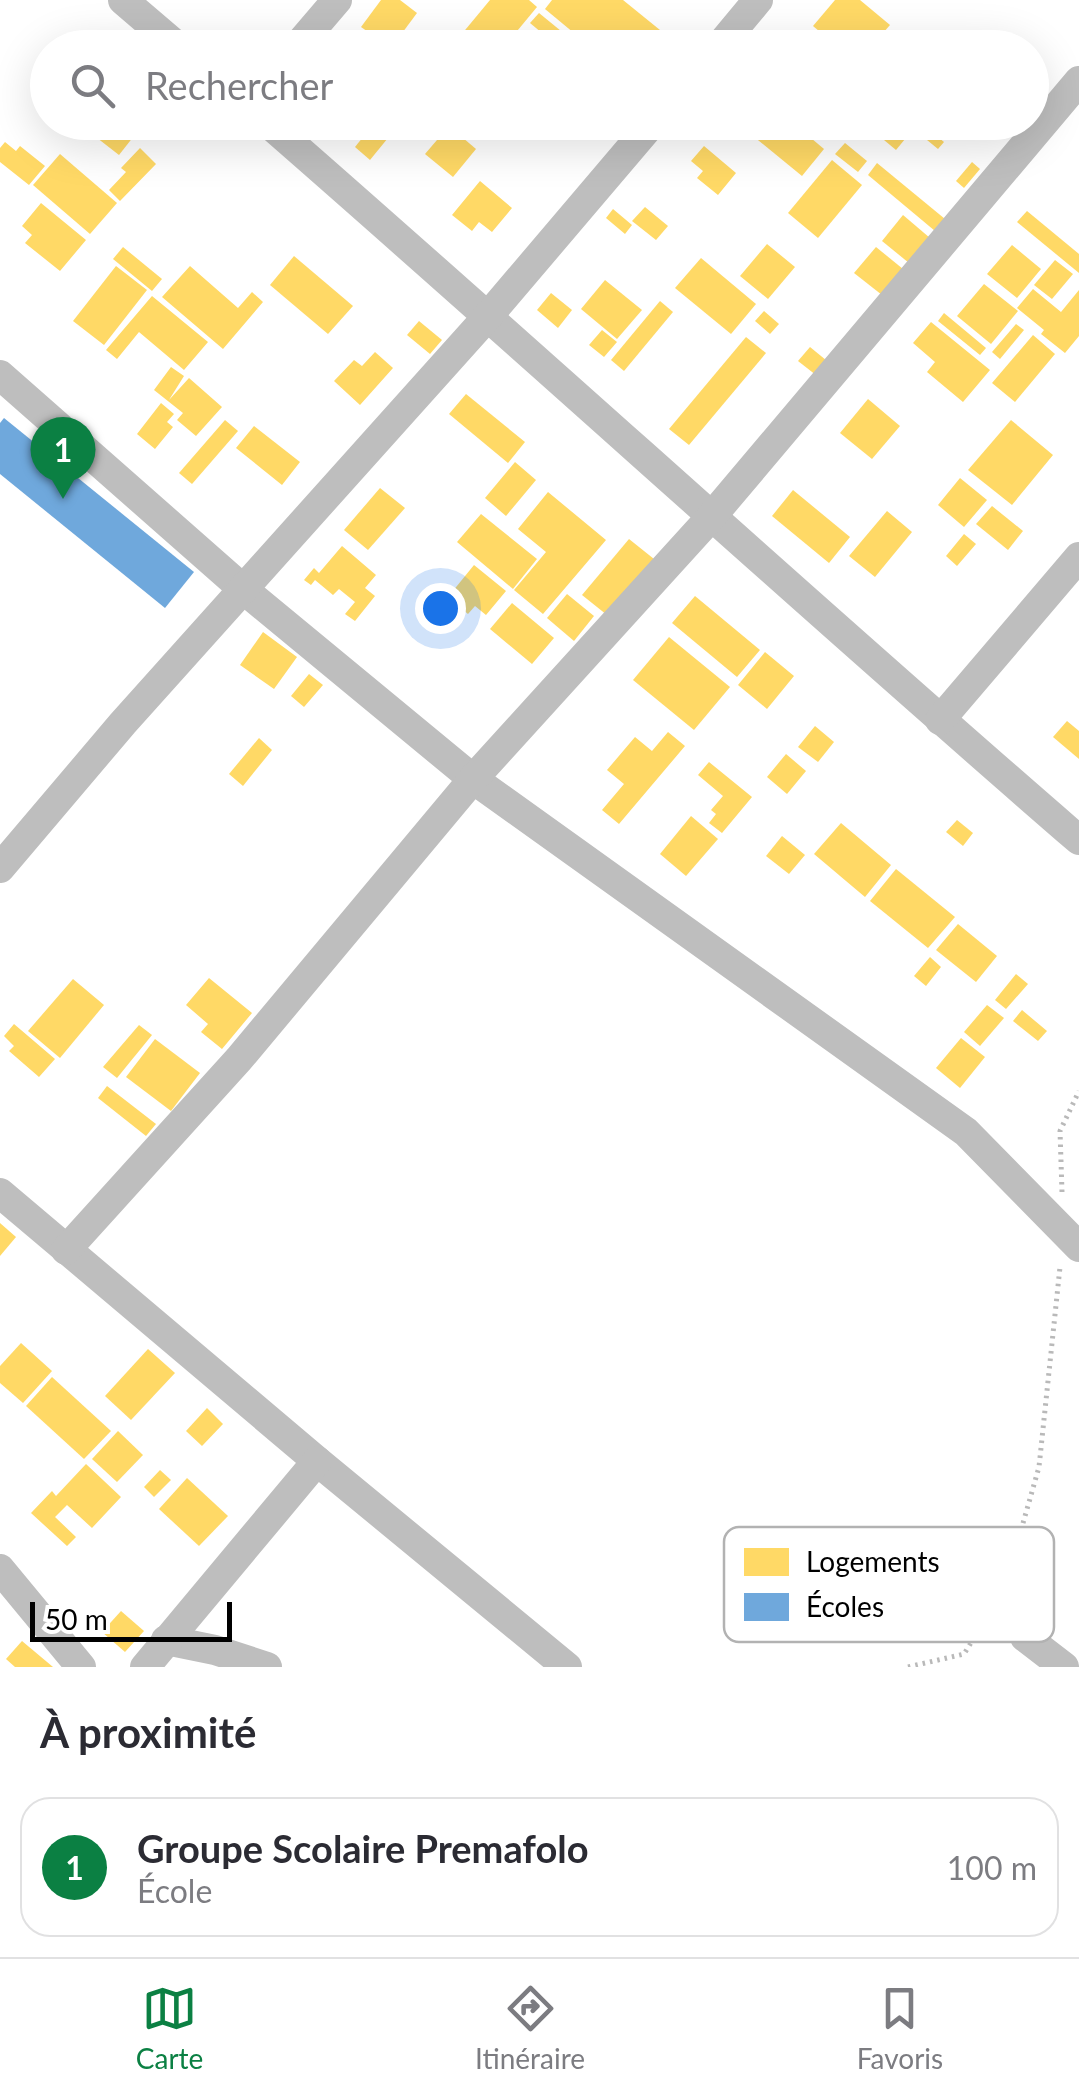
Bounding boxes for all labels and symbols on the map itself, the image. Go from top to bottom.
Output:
pin: 1 [30,416,96,499]
your location [415,583,466,634]
legend [724,1527,1054,1642]
text: Logements [806,1544,940,1578]
text: Écoles [806,1589,884,1623]
scale bar [30,1597,232,1642]

